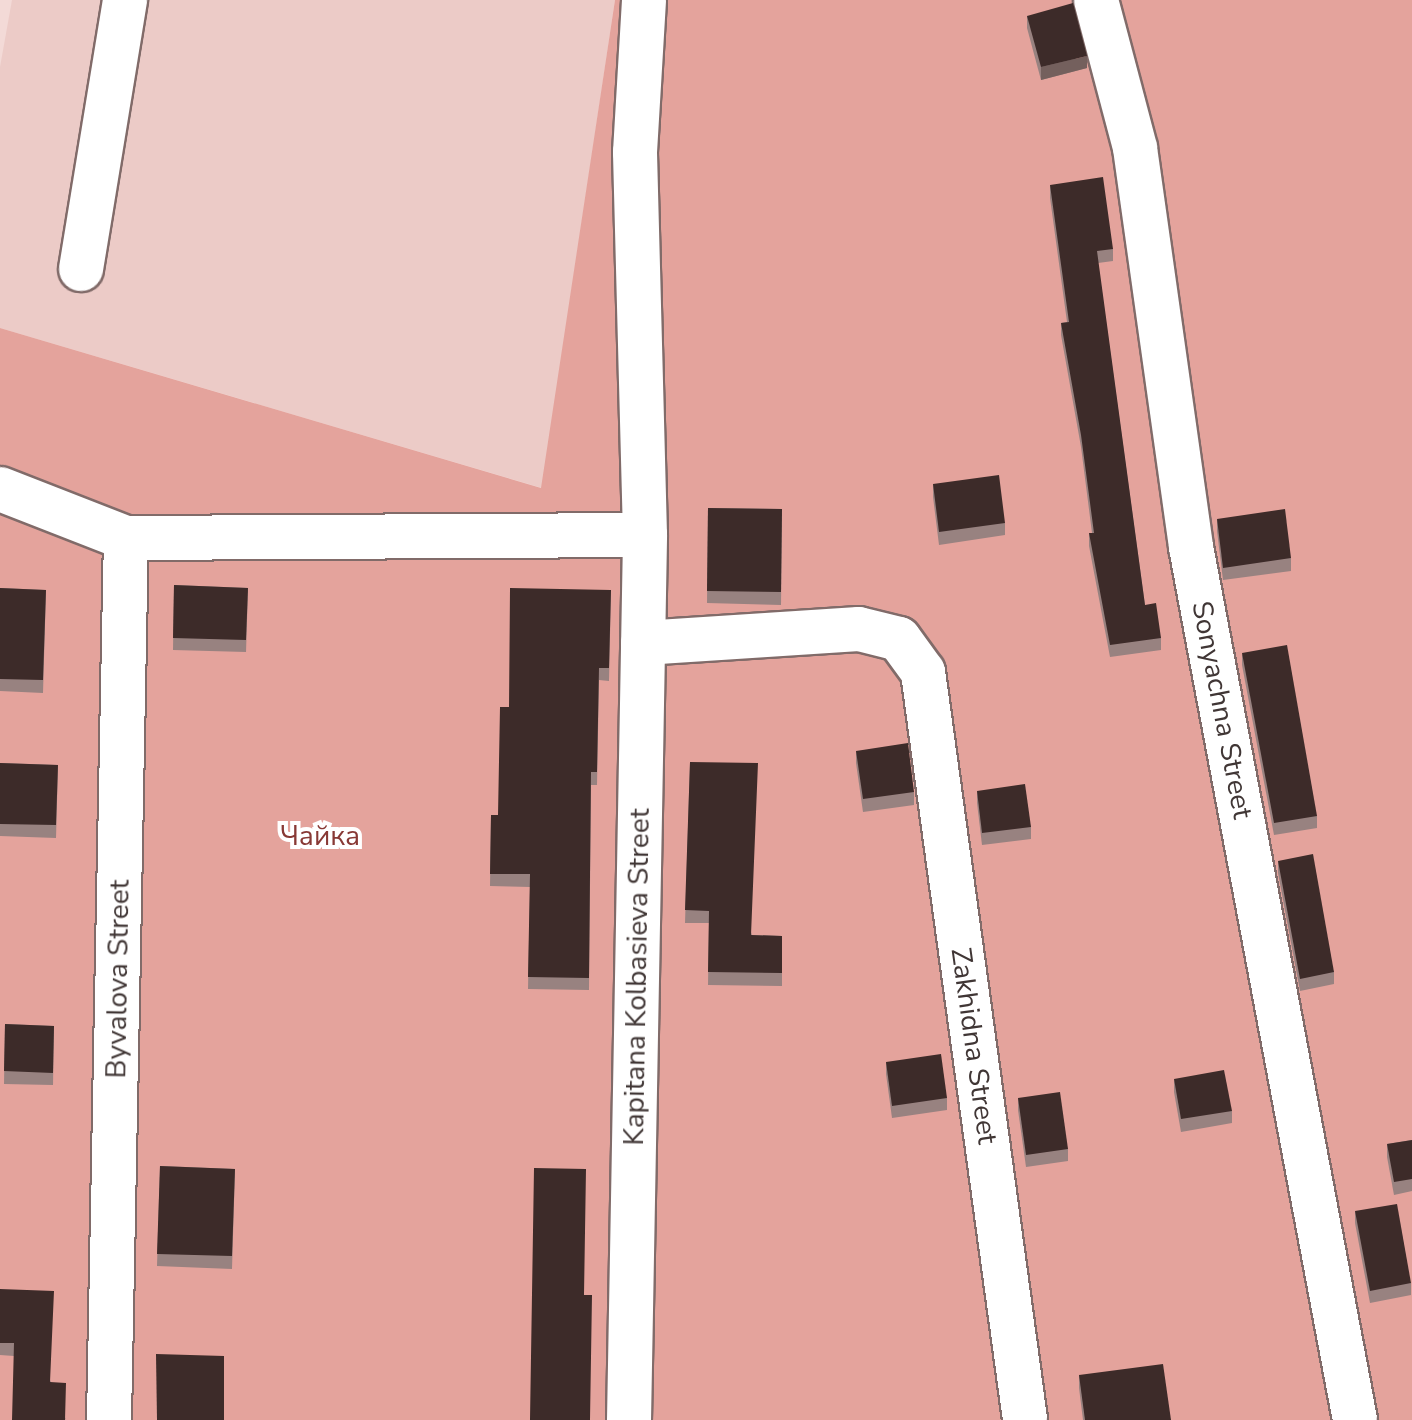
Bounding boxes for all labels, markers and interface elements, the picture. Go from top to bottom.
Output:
street label: Sonyachna Street [1184,598,1260,822]
street label: Kapitana Kolbasieva Street [617,808,657,1146]
park label: Чайка [280,819,360,853]
street label: Byvalova Street [99,879,137,1079]
street label: Zakhidna Street [944,946,1004,1146]

